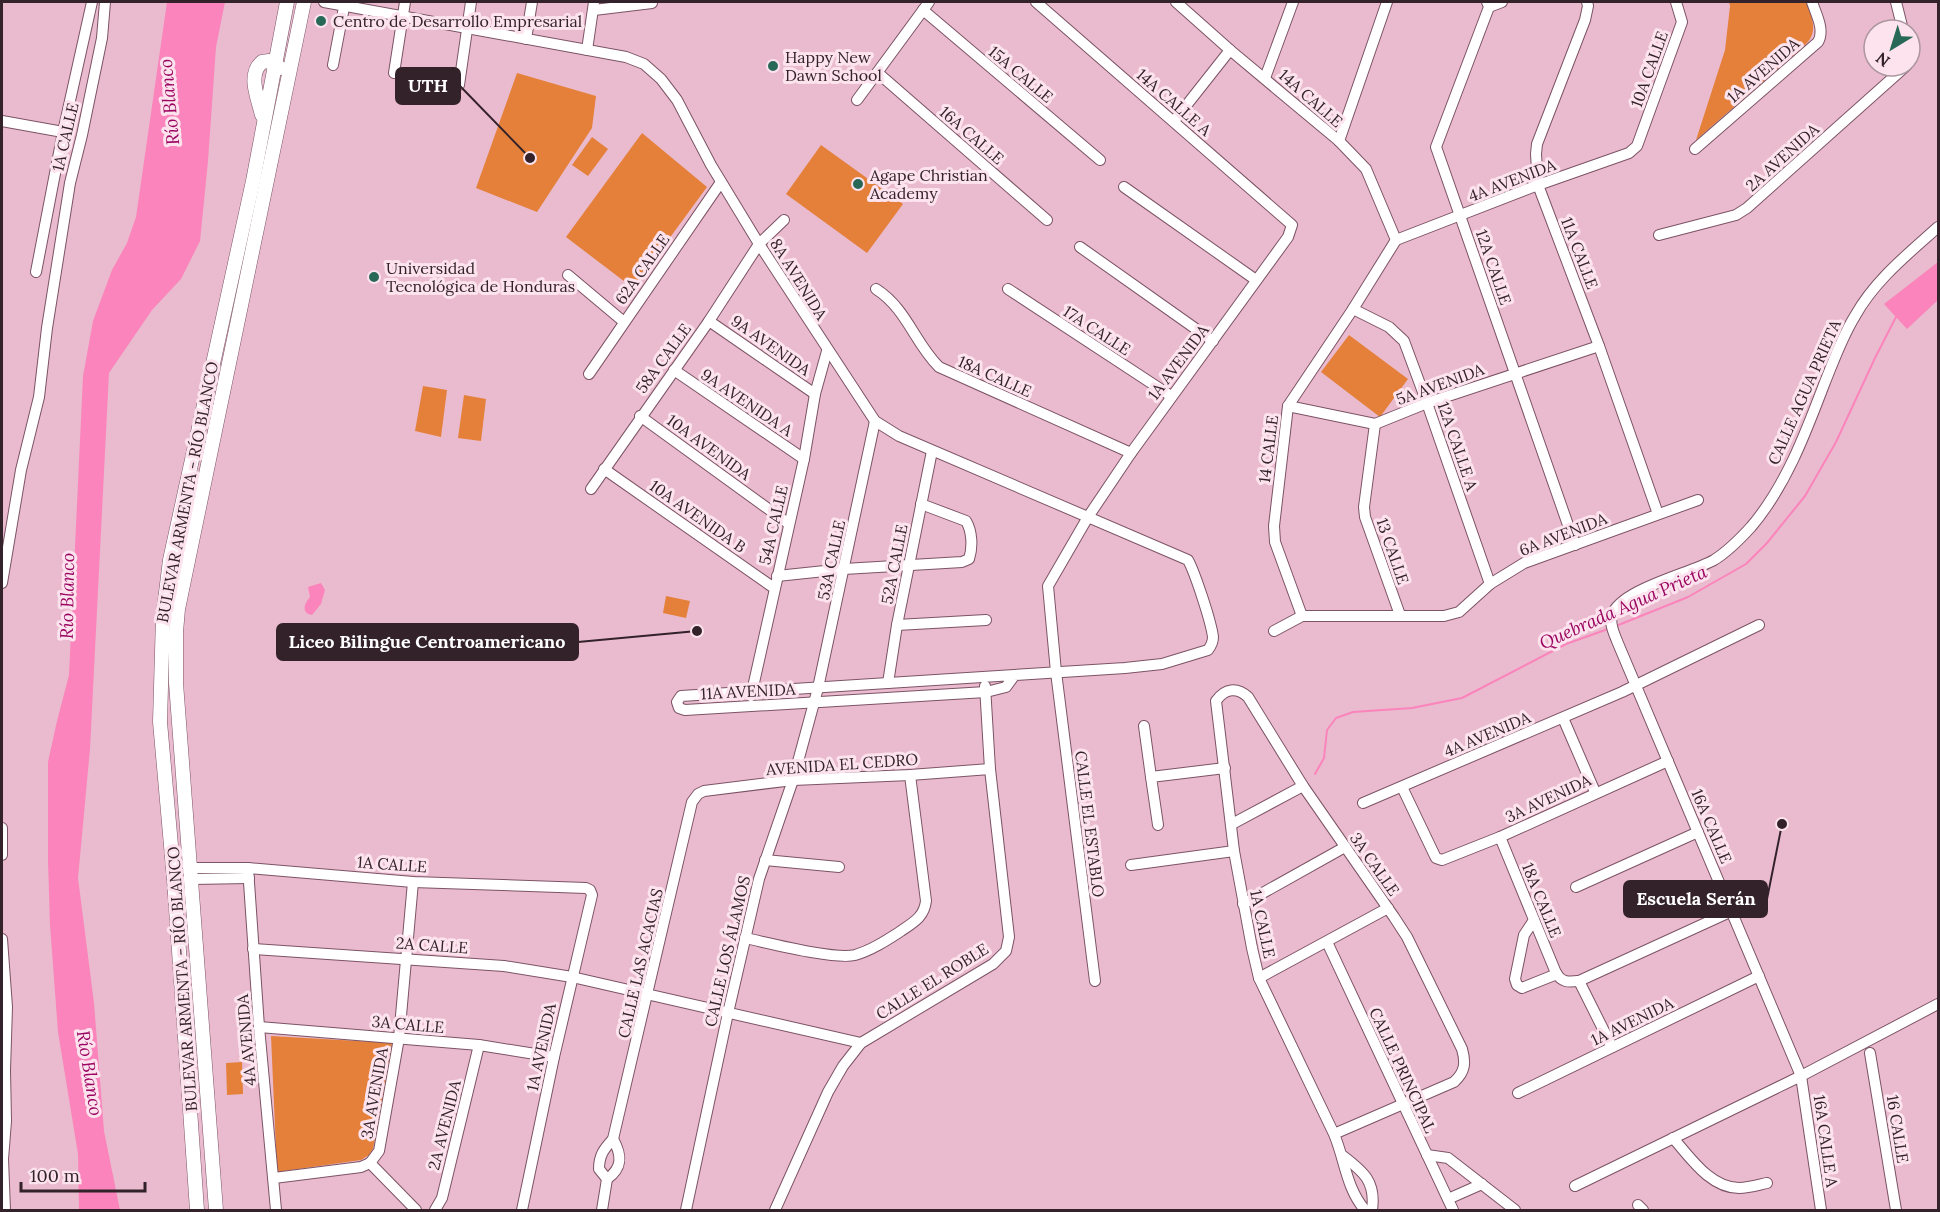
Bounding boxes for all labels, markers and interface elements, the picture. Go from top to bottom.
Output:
place label: Centro de Desarrollo Empresarial [333,11,582,31]
marker: Centro de Desarrollo Empresarial [314,14,328,28]
north arrow [1862,18,1922,78]
street label: 10A CALLE [1626,28,1672,110]
street label: 1A AVENIDA [1723,33,1804,107]
street label: 15A CALLE [985,41,1057,107]
place label: Happy New Dawn School [785,47,882,85]
text: N [1872,48,1894,72]
water label: Río Blanco [154,58,184,146]
marker: Happy New Dawn School [766,59,780,73]
street label: 14A CALLE A [1133,64,1216,141]
street label: 14A CALLE [1275,65,1347,131]
callout: UTH [396,68,460,104]
text: UTH [408,74,448,97]
street label: 1A CALLE [47,101,83,173]
street label: 16A CALLE [936,102,1008,168]
street label: 2A AVENIDA [1741,118,1824,195]
street label: 4A AVENIDA [1466,154,1559,206]
place label: Agape Christian Academy [869,165,988,203]
marker: Agape Christian Academy [851,177,865,191]
street label: 11A CALLE [1557,214,1603,292]
street label: 12A CALLE [1472,227,1516,307]
street label: 62A CALLE [610,230,674,308]
street label: 8A AVENIDA [766,235,832,324]
place label: Universidad Tecnológica de Honduras [386,258,575,296]
marker: Universidad Tecnológica de Honduras [367,270,381,284]
street label: 17A CALLE [1059,301,1135,359]
street label: 9A AVENIDA [727,310,815,380]
street label: CALLE AGUA PRIETA [1763,316,1845,468]
street label: 58A CALLE [631,319,695,397]
street label: 1A AVENIDA [1143,320,1213,404]
street label: 18A CALLE [955,351,1035,401]
street label: 5A AVENIDA [1393,359,1488,409]
street label: BULEVAR ARMENTA - RÍO BLANCO [152,360,222,624]
street label: 9A AVENIDA A [697,364,798,441]
street label: 12A CALLE A [1434,399,1483,494]
street label: 10A AVENIDA [663,410,756,485]
street label: 14 CALLE [1254,414,1282,484]
street label: 10A AVENIDA B [646,475,750,557]
street label: 54A CALLE [754,483,792,567]
street label: 6A AVENIDA [1516,508,1611,560]
street label: 13 CALLE [1372,515,1414,587]
street label: 53A CALLE [813,518,849,602]
street label: 52A CALLE [876,522,912,606]
water label: Río Blanco [55,553,79,639]
water label: Quebrada Agua Prieta [1536,560,1710,654]
callout: Liceo Bilingue Centroamericano [277,624,578,660]
text: Liceo Bilingue Centroamericano [288,630,566,653]
street label: 11A AVENIDA [700,678,797,703]
street label: 4A AVENIDA [1441,706,1534,761]
street label: AVENIDA EL CEDRO [764,749,919,779]
street label: CALLE EL ESTABLO [1071,750,1109,898]
street label: 3A AVENIDA [1502,769,1595,827]
street label: 16A CALLE [1687,786,1737,866]
street label: 3A CALLE [1346,829,1404,900]
street label: BULEVAR ARMENTA - RÍO BLANCO [163,846,201,1112]
street label: 1A CALLE [357,852,428,876]
street label: 18A CALLE [1518,860,1566,940]
street label: CALLE LOS ÁLAMOS [700,873,754,1029]
callout: Escuela Serán [1624,881,1767,917]
street label: CALLE LAS ACACIAS [613,886,667,1040]
text: Escuela Serán [1636,887,1756,910]
street label: 1A CALLE [1246,888,1280,960]
street label: 2A CALLE [395,933,469,958]
street label: CALLE EL ROBLE [872,938,992,1024]
street label: 4A AVENIDA [232,992,260,1087]
street label: 1A AVENIDA [1588,992,1677,1050]
street label: 1A AVENIDA [522,1000,560,1093]
street label: CALLE PRINCIPAL [1365,1004,1441,1136]
street label: 3A CALLE [371,1011,445,1037]
water label: Río Blanco [72,1029,108,1117]
street label: 3A AVENIDA [356,1045,392,1140]
street label: 2A AVENIDA [423,1077,465,1172]
street label: 16 CALLE [1883,1093,1913,1165]
street label: 16A CALLE A [1810,1094,1843,1189]
scale bar [21,1155,146,1193]
text: 100 m [30,1164,80,1187]

